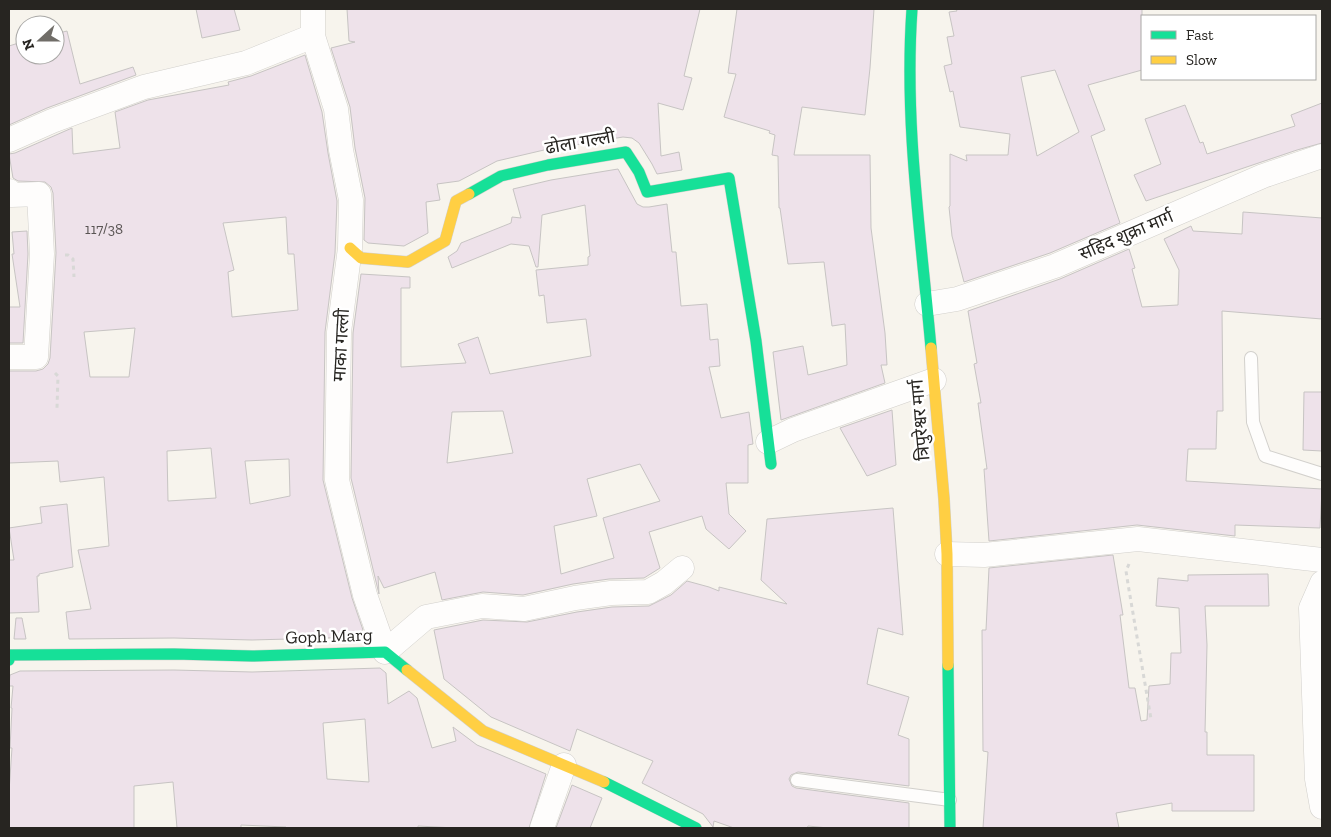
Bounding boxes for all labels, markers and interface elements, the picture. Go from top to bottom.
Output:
north arrow [15,15,65,65]
legend [1141,15,1316,80]
text: Fast [1186,26,1214,44]
text: N [18,36,38,52]
text: Slow [1186,51,1218,69]
street label: ढोला गल्ली [543,125,617,159]
street label: सहिद शुक्रा मार्ग [1075,205,1178,266]
house number: 117/38 [85,220,123,238]
street label: माका गल्ली [328,308,354,382]
street label: त्रिपुरेश्वर मार्ग [905,377,936,462]
street label: Goph Marg [285,623,373,649]

